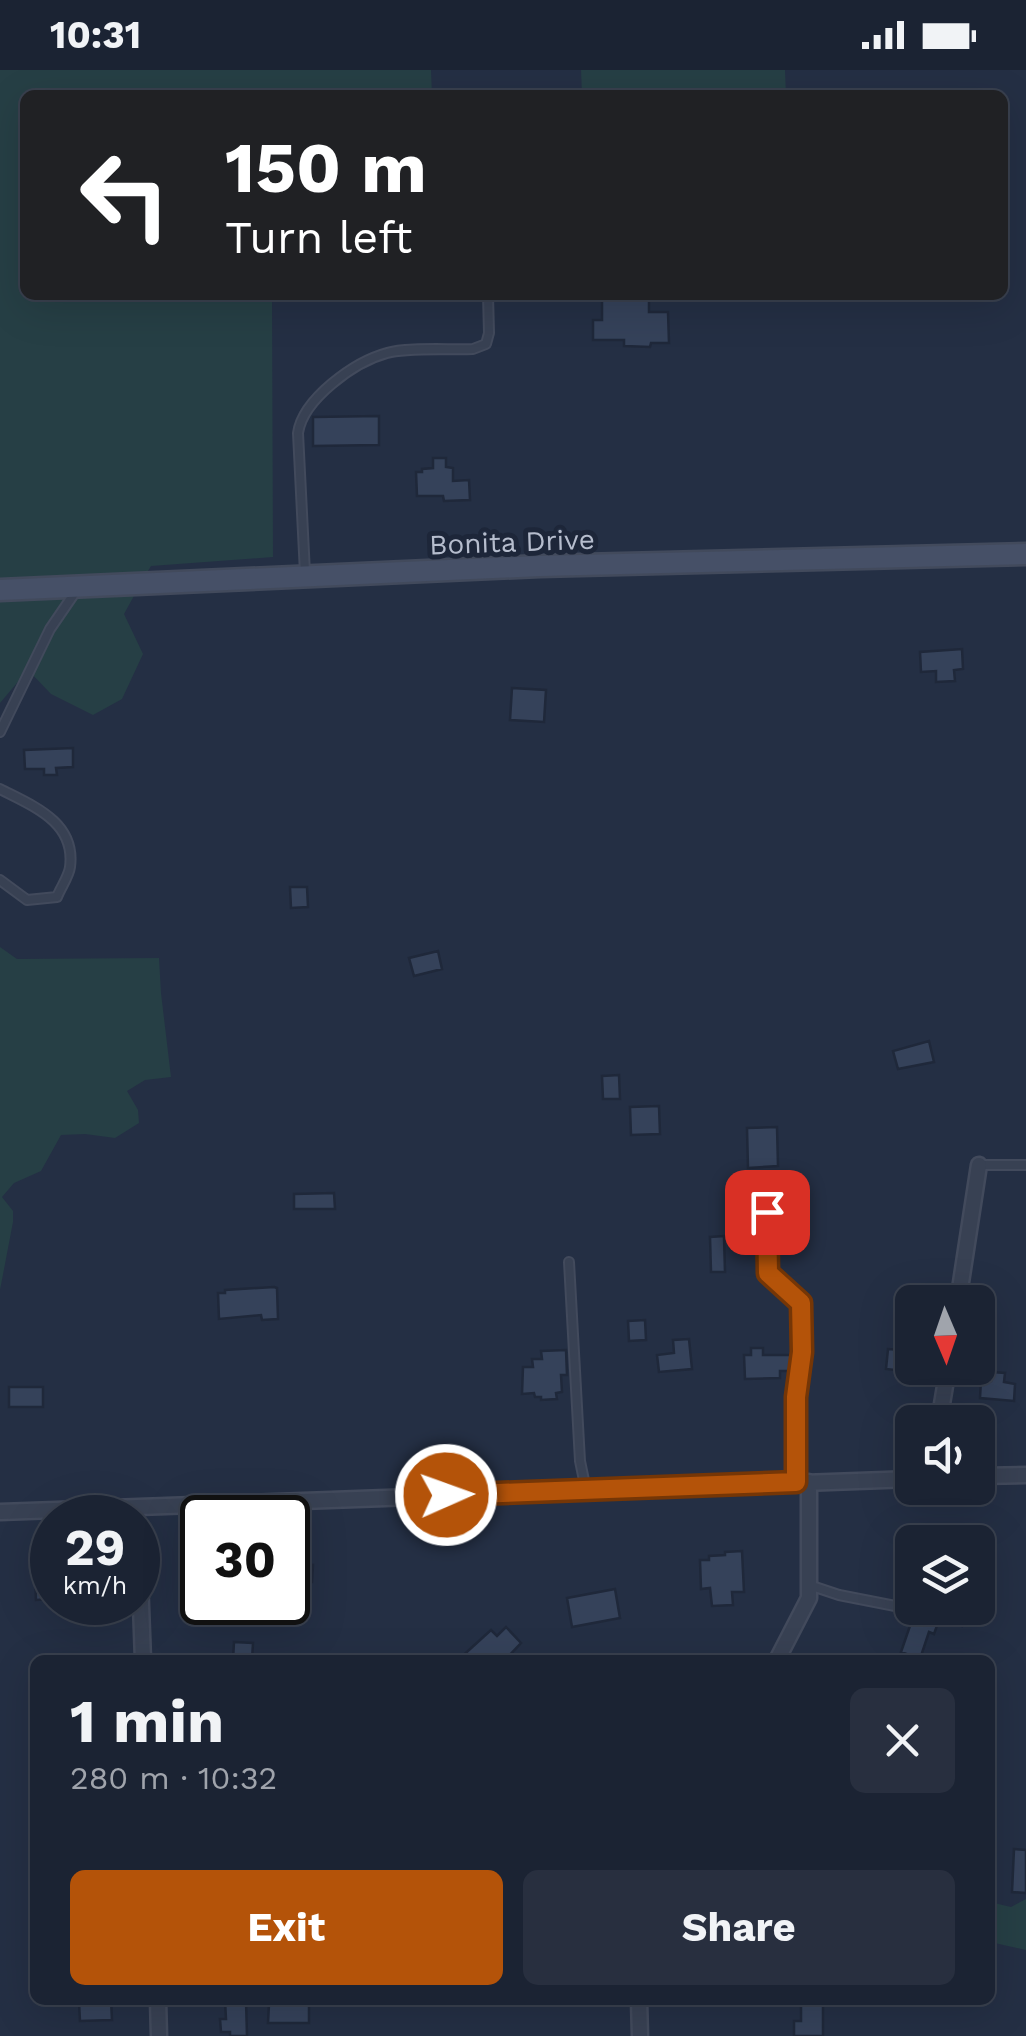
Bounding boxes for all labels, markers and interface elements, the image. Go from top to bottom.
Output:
text: 10:31 [50,13,141,57]
text: 150 m [225,127,427,209]
icon: left [60,130,190,260]
text: Turn left [225,211,412,264]
street label: Bonita Drive [428,523,596,561]
pin [725,1170,810,1255]
icon: arrive [740,1185,795,1240]
north arrow [895,1285,995,1385]
map controls [895,1285,995,1625]
button: sound [895,1405,995,1505]
position arrow [394,1443,498,1547]
speed limit sign: 30 [180,1495,310,1625]
text: 29 [65,1518,125,1577]
button: layers [895,1525,995,1625]
text: km/h [63,1571,127,1600]
text: 1 min [70,1686,224,1757]
button: close [850,1688,955,1793]
text: 280 m · 10:32 [70,1759,277,1797]
button: Exit [70,1870,503,1985]
button: Share [523,1870,955,1985]

